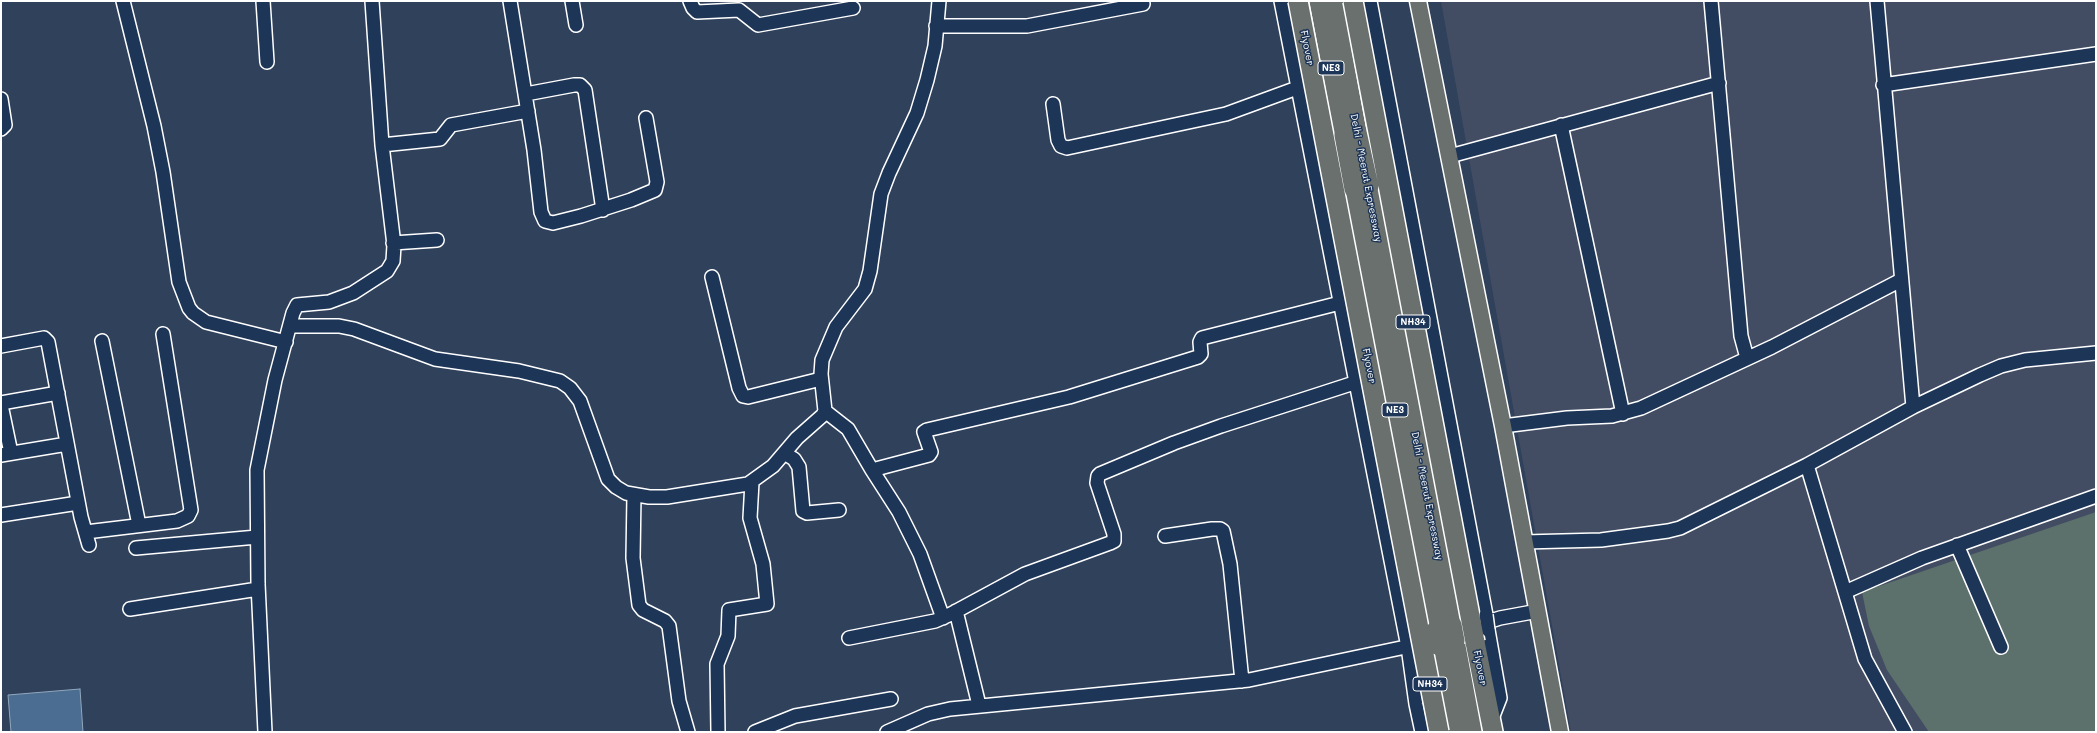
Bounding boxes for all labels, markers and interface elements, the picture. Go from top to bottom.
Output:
street label: Flyover [1298,29,1316,67]
road number: NE3 [1318,61,1344,75]
street label: Delhi - Meerut Expressway [1348,113,1384,243]
road number: NH34 [1396,315,1430,329]
street label: Flyover [1360,347,1378,385]
road number: NE3 [1382,403,1408,417]
street label: Delhi - Meerut Expressway [1409,431,1445,561]
street label: Flyover [1471,649,1489,687]
road number: NH34 [1413,677,1447,691]

